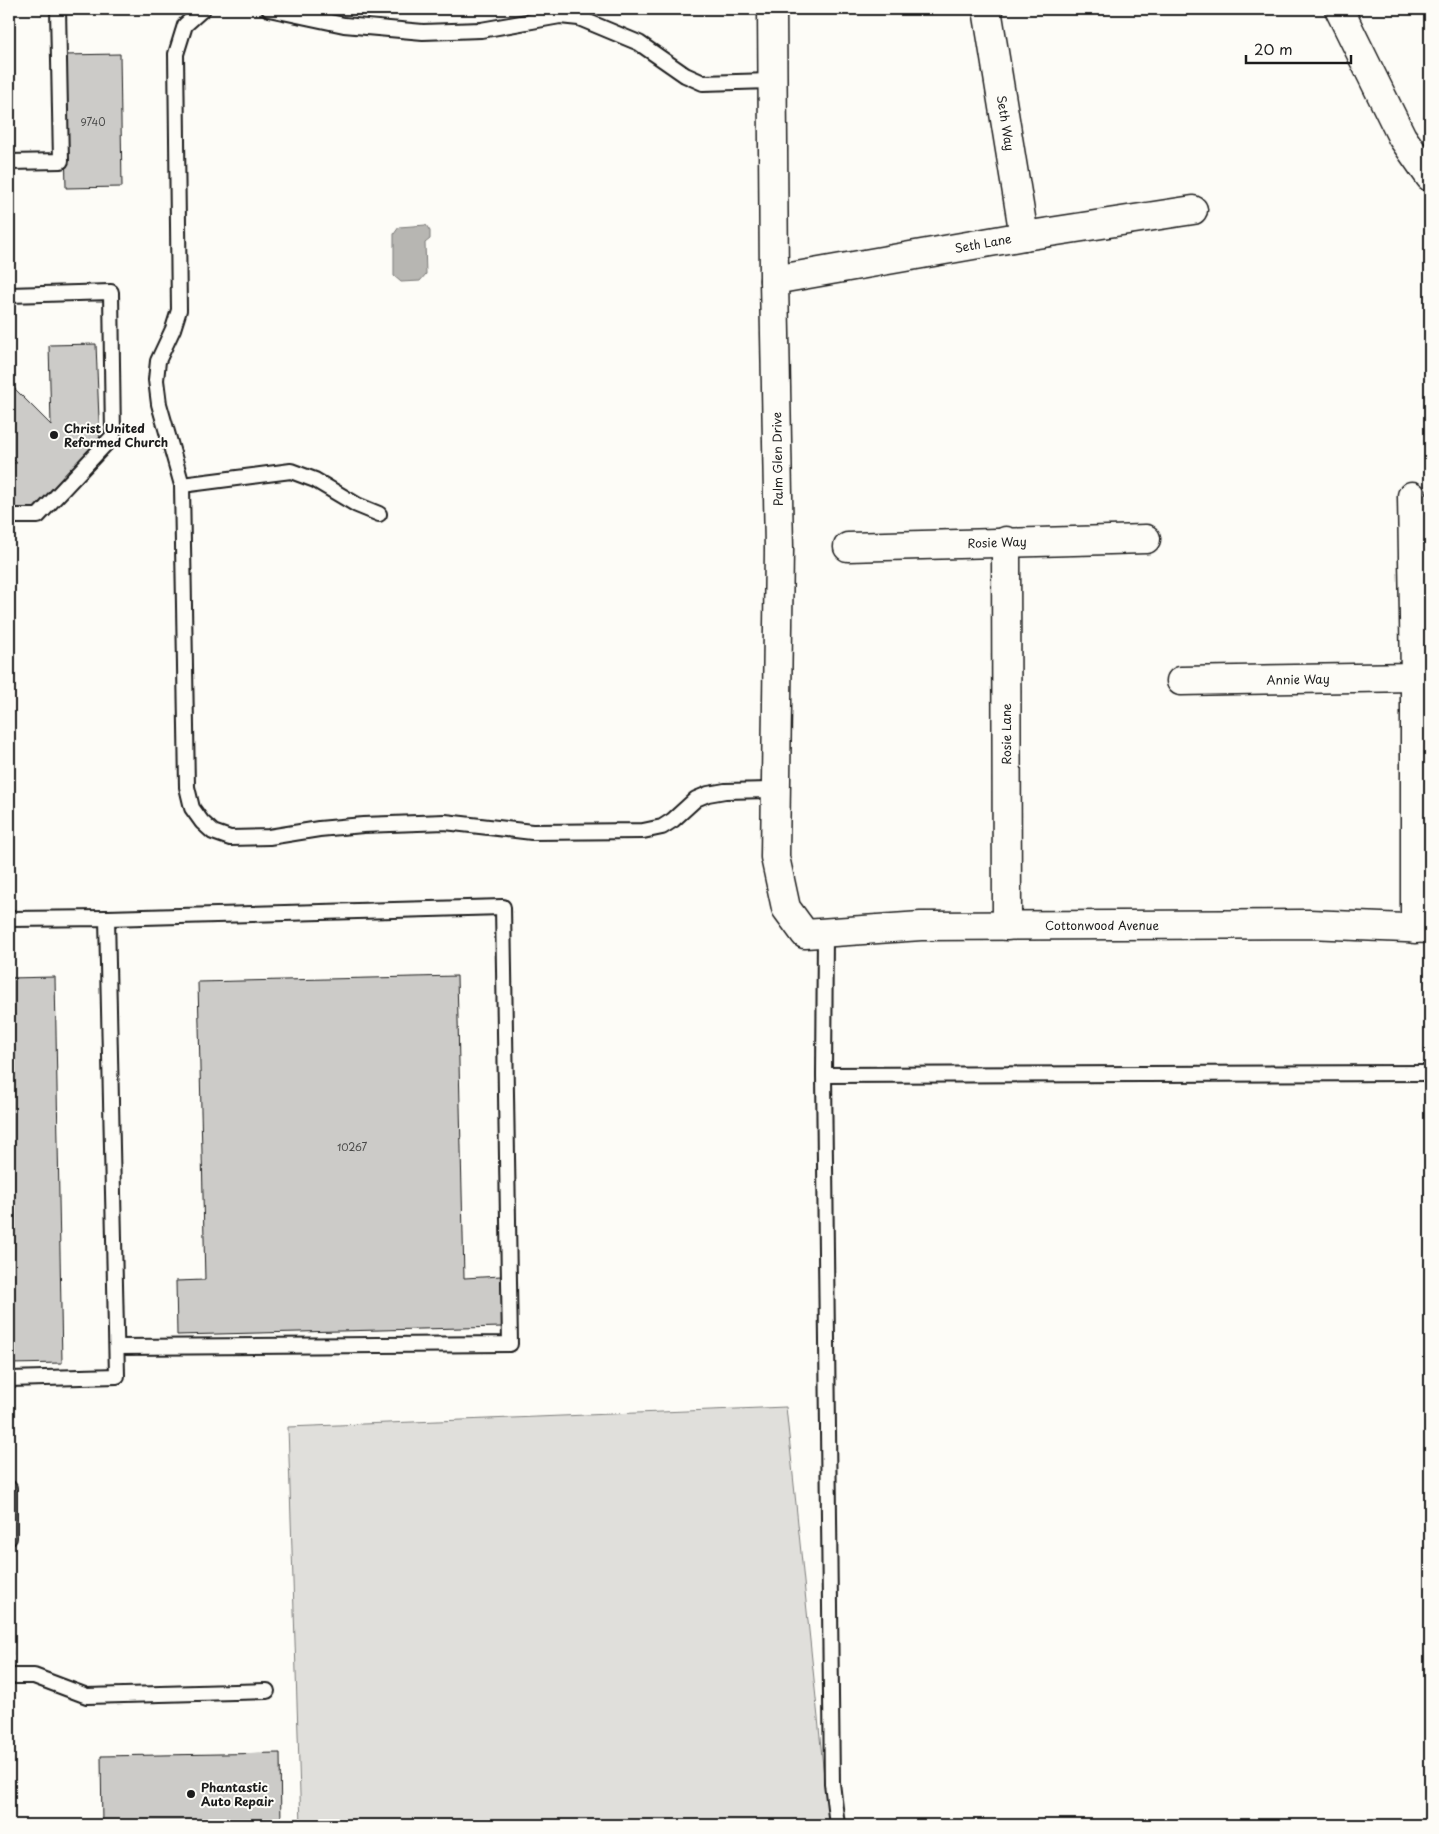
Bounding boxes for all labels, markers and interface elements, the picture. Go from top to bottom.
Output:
scale bar [1246,32,1352,64]
text: 20 m [1254,37,1293,60]
street label: Seth Way [993,94,1019,152]
house number: 9740 [80,114,106,129]
street label: Seth Lane [953,229,1013,257]
street label: Palm Glen Drive [767,412,787,506]
place label: Christ United Reformed Church [64,419,168,451]
marker: Christ United Reformed Church [48,429,60,441]
street label: Rosie Way [967,532,1027,552]
street label: Annie Way [1266,669,1330,689]
street label: Rosie Lane [997,703,1015,765]
street label: Cottonwood Avenue [1045,916,1159,934]
house number: 10267 [337,1139,367,1154]
place label: Phantastic Auto Repair [201,1778,275,1810]
marker: Phantastic Auto Repair [185,1788,197,1800]

